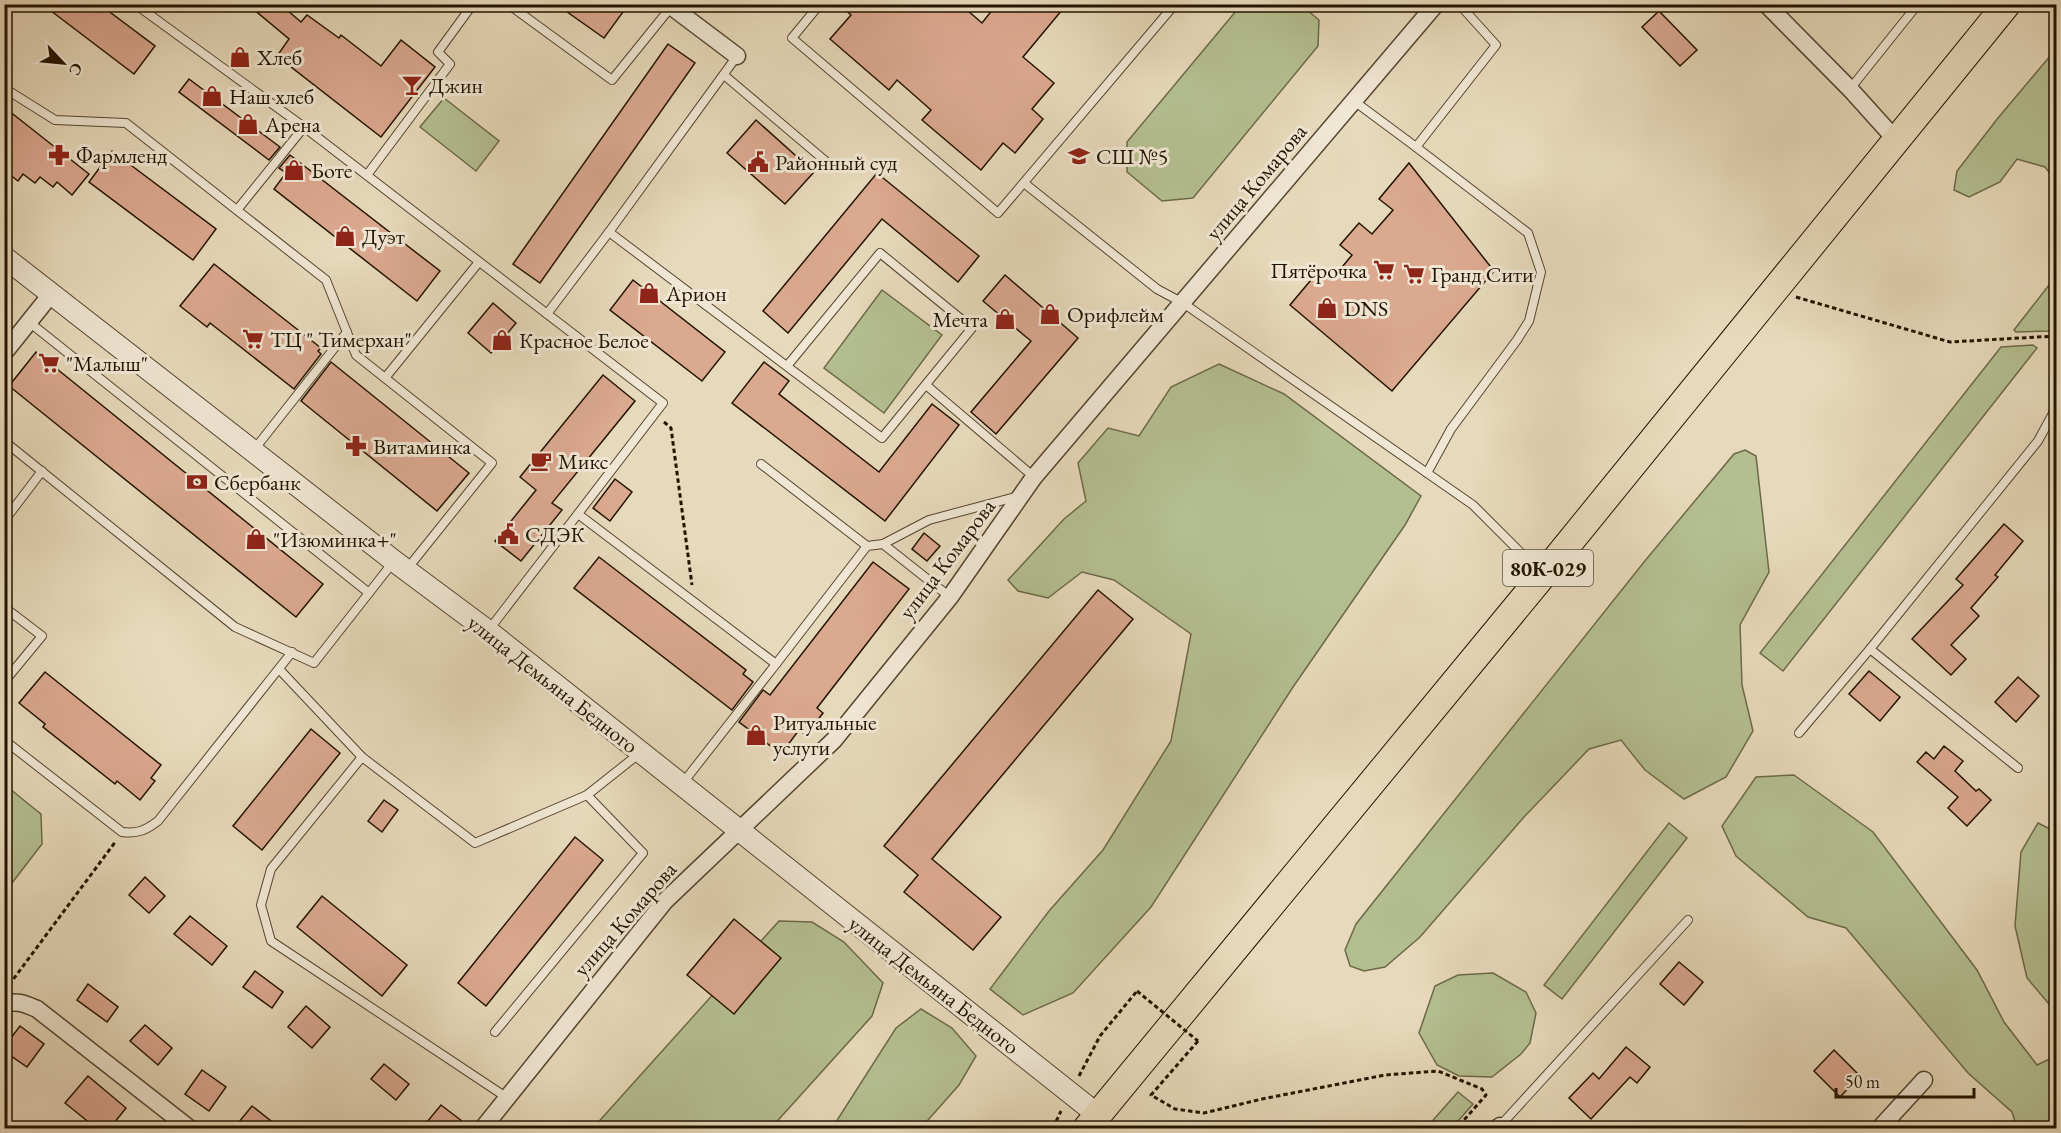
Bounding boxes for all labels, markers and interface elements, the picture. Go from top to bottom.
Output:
north arrow [33,33,93,93]
place label: Хлеб [256,43,302,72]
shop icon: Хлеб [228,45,252,69]
text: С [64,60,88,79]
place label: Джин [429,71,483,100]
bar icon: Джин [400,73,424,97]
place label: Наш хлеб [229,82,314,111]
shop icon: Наш хлеб [200,84,224,108]
place label: Арена [264,110,321,139]
shop icon: Арена [236,112,260,136]
street label: улица Комарова [1199,118,1313,246]
place label: Фармленд [76,141,167,170]
place label: СШ №5 [1096,142,1168,171]
pharmacy icon: Фармленд [47,143,71,167]
school or university icon: СШ №5 [1067,144,1091,168]
place label: Районный суд [775,148,897,177]
public building icon: Районный суд [746,150,770,174]
place label: Боте [311,156,353,185]
shop icon: Боте [282,158,306,182]
place label: Дуэт [362,222,405,251]
shop icon: Дуэт [333,224,357,248]
place label: Пятёрочка [1270,256,1367,285]
supermarket icon: Пятёрочка [1372,258,1396,282]
place label: Гранд Сити [1431,260,1534,289]
supermarket icon: Гранд Сити [1402,262,1426,286]
place label: Арион [665,279,727,308]
shop icon: Арион [637,281,661,305]
place label: DNS [1344,294,1388,323]
shop icon: DNS [1315,296,1339,320]
place label: Орифлейм [1067,300,1164,329]
shop icon: Орифлейм [1038,302,1062,326]
place label: Мечта [932,305,988,334]
shop icon: Мечта [993,307,1017,331]
place label: ТЦ " Тимерхан" [270,325,412,354]
place label: Красное Белое [519,326,649,355]
supermarket icon: ТЦ " Тимерхан" [241,327,265,351]
shop icon: Красное Белое [490,328,514,352]
place label: "Малыш" [66,349,148,378]
supermarket icon: "Малыш" [37,351,61,375]
place label: Витаминка [373,432,471,461]
pharmacy icon: Витаминка [344,434,368,458]
place label: Микс [558,447,609,476]
cafe icon: Микс [529,449,553,473]
place label: Сбербанк [214,468,301,497]
bank icon: Сбербанк [185,470,209,494]
street label: улица Комарова [892,493,1002,625]
place label: СДЭК [525,520,585,549]
public building icon: СДЭК [496,522,520,546]
place label: "Изюминка+" [273,525,397,554]
shop icon: "Изюминка+" [244,527,268,551]
road number: 80К-029 [1503,550,1593,586]
street label: улица Демьяна Бедного [462,608,645,760]
place label: Ритуальные услуги [773,708,877,762]
shop icon: Ритуальные услуги [744,723,768,747]
street label: улица Комарова [567,855,683,983]
street label: улица Демьяна Бедного [843,909,1026,1061]
scale bar [1836,1061,1974,1099]
text: 50 m [1845,1070,1880,1093]

